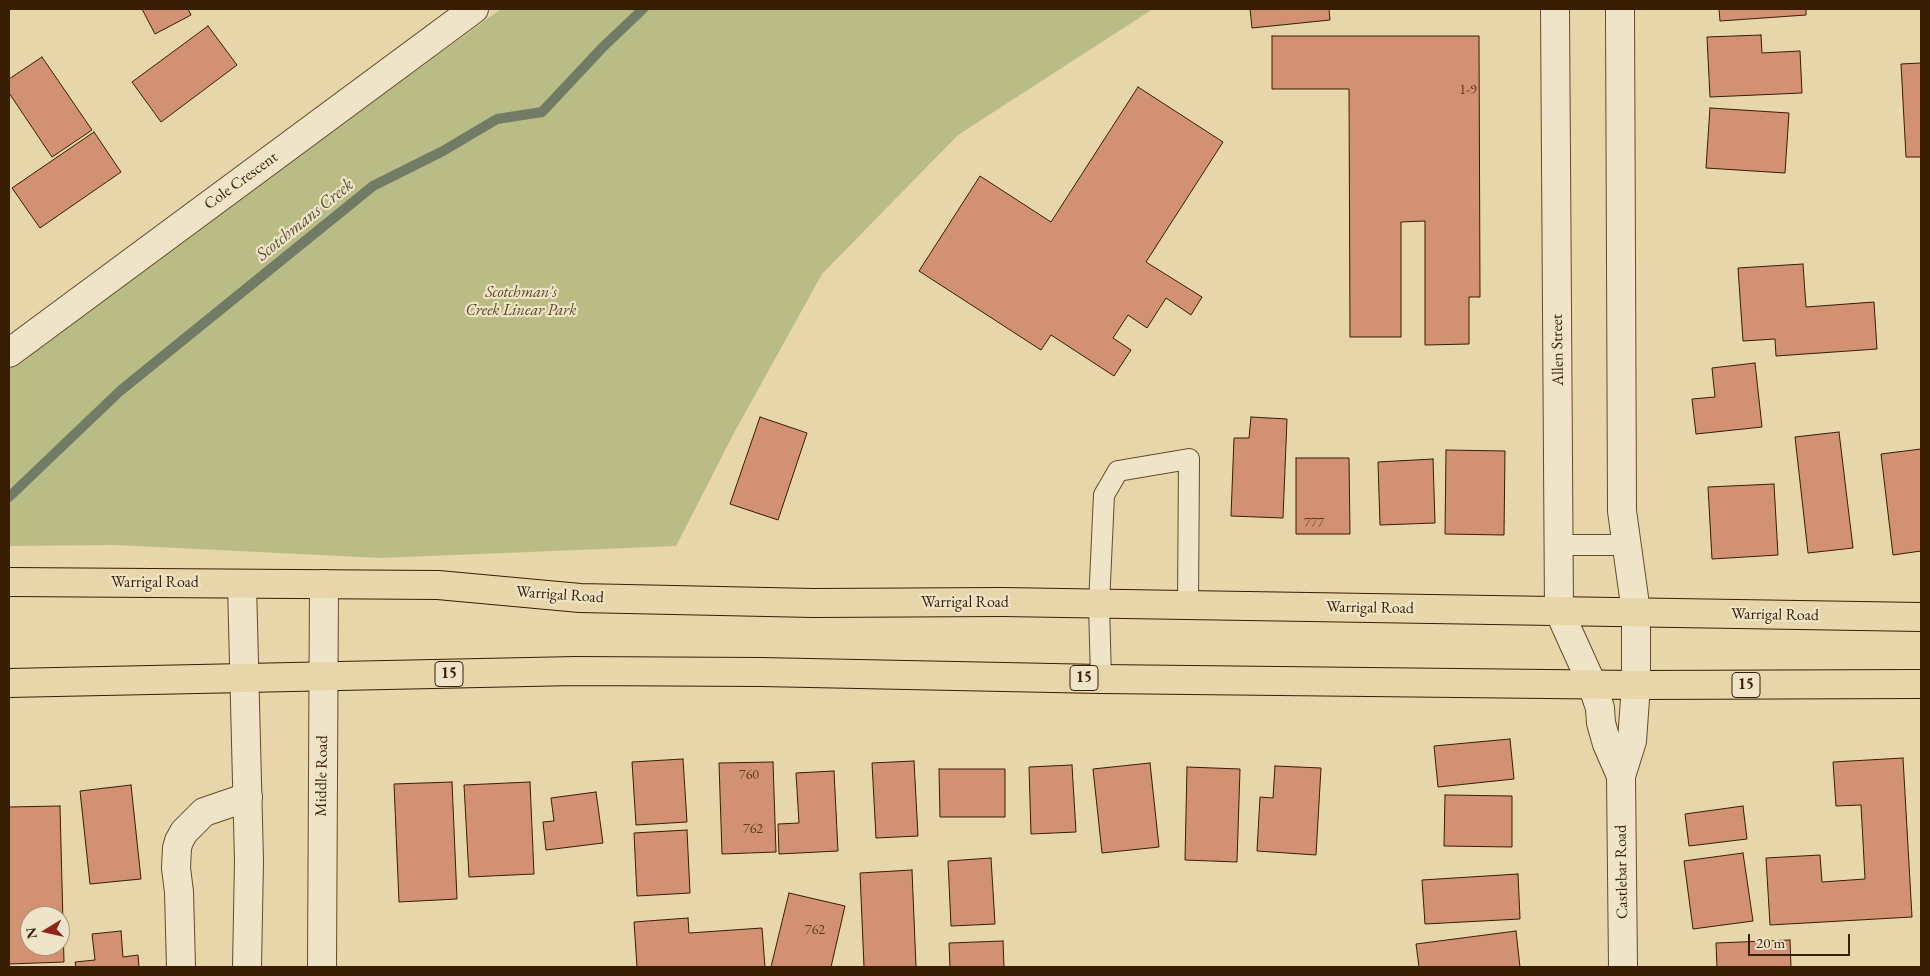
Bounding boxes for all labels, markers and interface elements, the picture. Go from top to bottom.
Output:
house number: 1-9 [1459,82,1477,98]
street label: Cole Crescent [200,148,282,214]
water label: Scotchmans Creek [252,174,358,266]
park label: Scotchman's Creek Linear Park [466,283,576,321]
street label: Allen Street [1548,314,1568,386]
house number: 777 [1304,515,1324,531]
street label: Warrigal Road [111,573,199,593]
street label: Warrigal Road [515,582,605,608]
street label: Warrigal Road [921,593,1009,613]
street label: Warrigal Road [1326,598,1414,618]
street label: Warrigal Road [1731,605,1819,625]
road number: 15 [435,662,463,686]
road number: 15 [1070,666,1098,690]
road number: 15 [1732,672,1760,698]
street label: Middle Road [312,735,332,817]
house number: 760 [739,767,759,783]
house number: 762 [743,821,763,837]
street label: Castlebar Road [1612,825,1632,919]
north arrow [20,906,70,956]
house number: 762 [805,922,825,938]
scale bar [1750,924,1852,956]
text: N [21,926,41,940]
text: 20 m [1756,933,1785,952]

